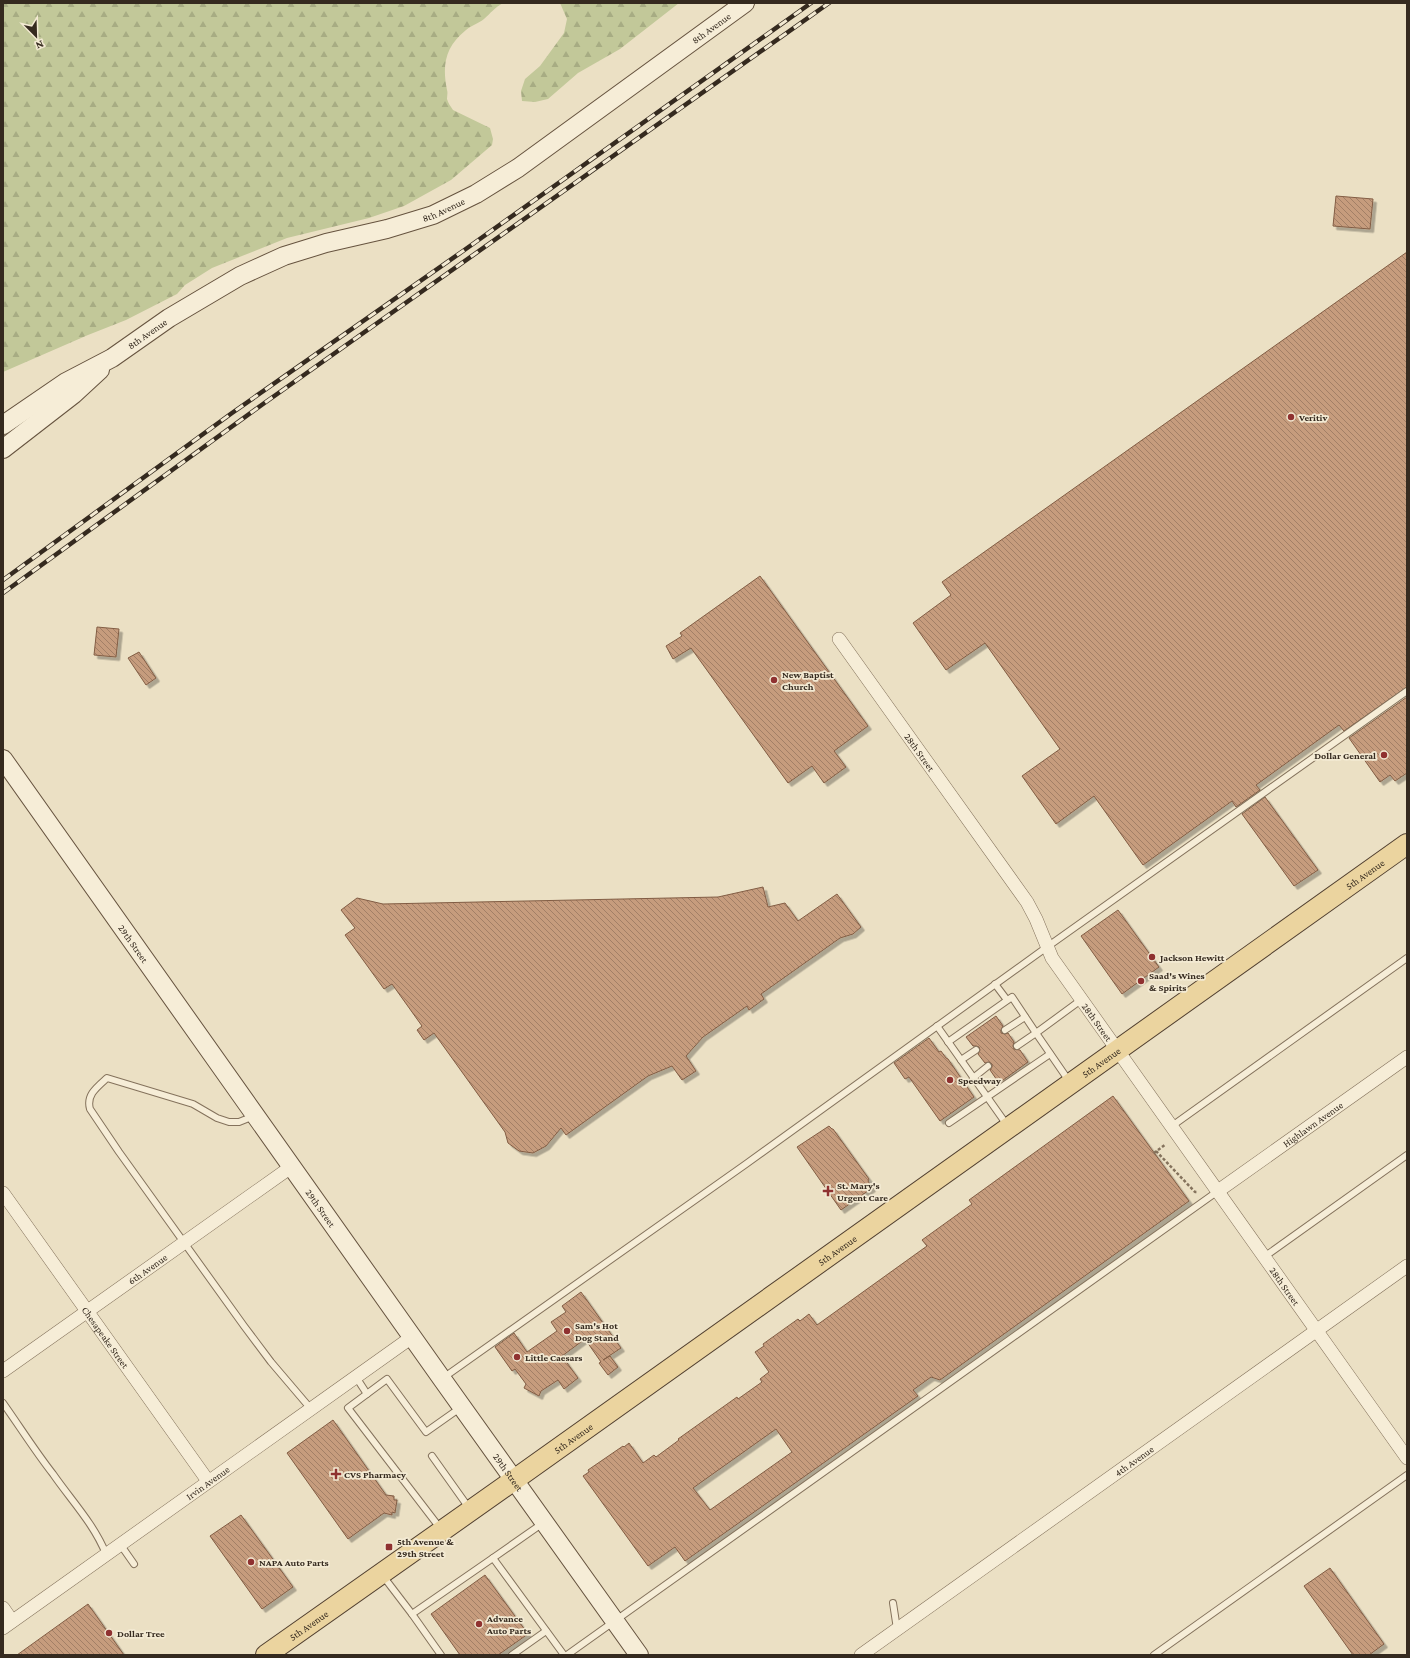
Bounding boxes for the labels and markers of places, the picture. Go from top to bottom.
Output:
marker: Veritiv [1286,412,1296,422]
place label: Veritiv [1298,412,1328,423]
place label: New Baptist Church [782,669,834,692]
marker: New Baptist Church [769,675,779,685]
place label: Dollar General [1314,750,1376,761]
marker: Dollar General [1379,750,1389,760]
marker: Jackson Hewitt [1147,952,1157,962]
place label: Jackson Hewitt [1159,952,1225,963]
place label: Saad's Wines & Spirits [1149,970,1205,993]
marker: Saad's Wines & Spirits [1136,976,1146,986]
marker: Speedway [945,1075,955,1085]
place label: Speedway [958,1075,1001,1086]
place label: St. Mary's Urgent Care [837,1180,888,1203]
marker: St. Mary's Urgent Care [822,1185,834,1197]
place label: Sam's Hot Dog Stand [575,1320,619,1343]
marker: Sam's Hot Dog Stand [562,1326,572,1336]
marker: Little Caesars [512,1352,522,1362]
place label: Little Caesars [525,1352,582,1363]
marker: CVS Pharmacy [331,1469,341,1479]
place label: CVS Pharmacy [344,1469,406,1480]
place label: 5th Avenue & 29th Street [397,1536,454,1559]
marker: 5th Avenue & 29th Street [384,1542,394,1552]
marker: NAPA Auto Parts [246,1557,256,1567]
place label: NAPA Auto Parts [259,1557,329,1568]
place label: Advance Auto Parts [486,1613,531,1636]
marker: Advance Auto Parts [474,1619,484,1629]
marker: Dollar Tree [104,1628,114,1638]
place label: Dollar Tree [117,1628,165,1639]

